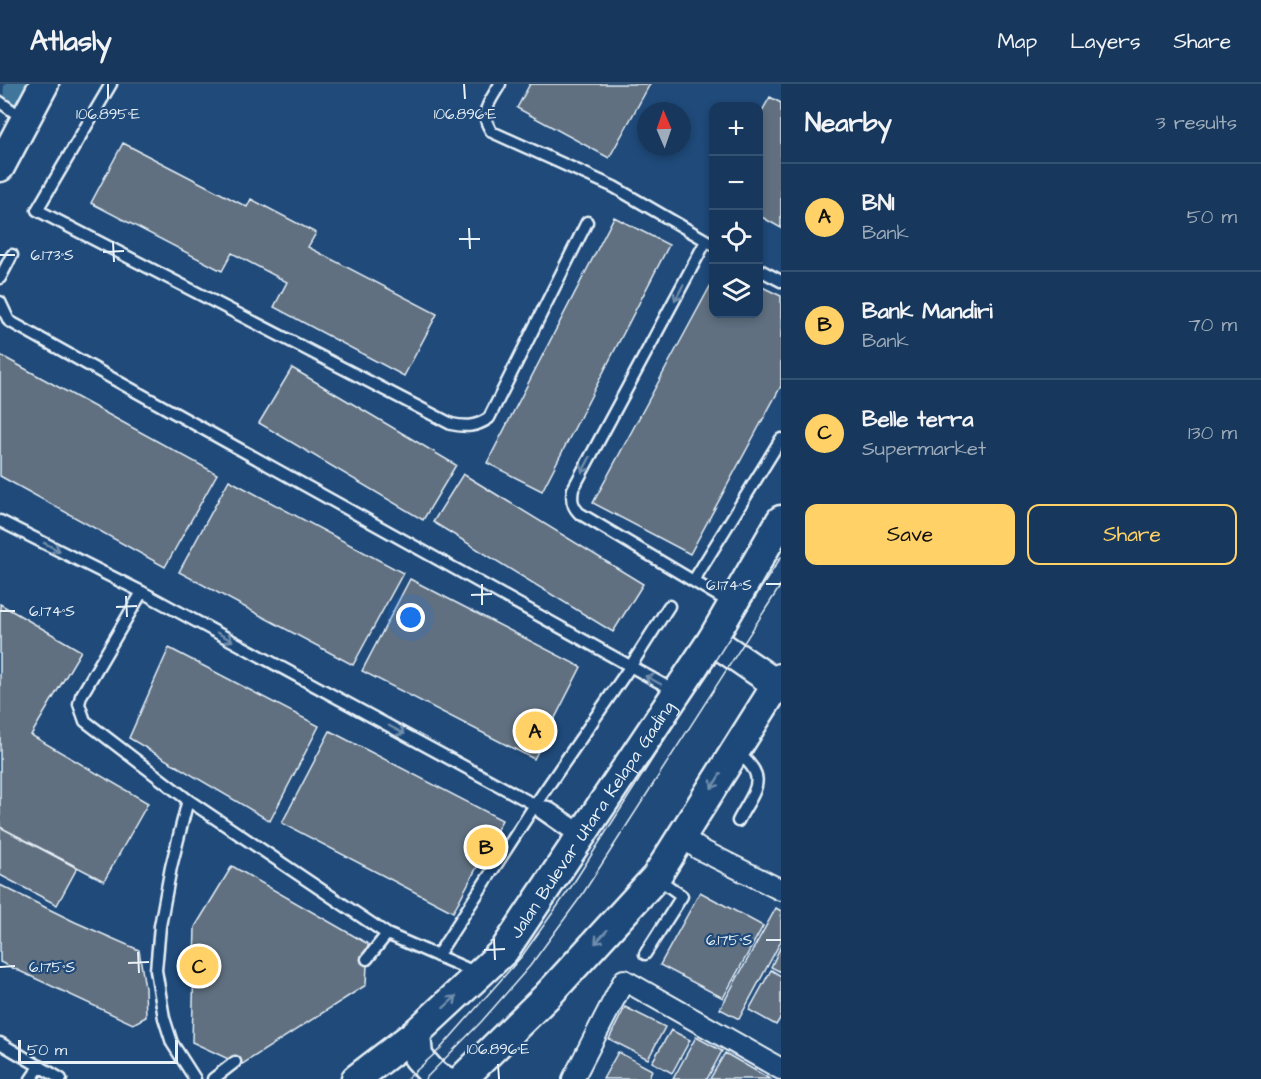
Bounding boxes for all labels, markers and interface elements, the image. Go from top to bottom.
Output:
text: Atlasly [30,22,112,61]
text: Map [997,27,1037,56]
text: Layers [1070,27,1140,56]
text: Share [1173,27,1231,56]
north arrow [637,102,691,156]
map controls [709,102,763,318]
button: + [709,102,763,156]
text: 106.895°E [76,104,140,125]
text: 106.896°E [434,104,496,125]
text: Nearby [805,105,892,141]
text: 3 results [1155,109,1237,137]
button: − [709,156,763,210]
text: BNI [862,188,895,219]
text: A [818,203,831,231]
text: 50 m [1187,203,1237,231]
button: locate [709,210,763,264]
text: Bank [862,219,909,247]
text: 6.173°S [30,245,74,266]
button: layers [709,264,763,318]
one-way arrow [672,284,684,302]
text: Bank Mandiri [862,296,993,327]
text: B [817,311,832,339]
text: 70 m [1189,311,1237,339]
text: Bank [862,327,909,355]
text: Belle terra [862,404,973,435]
text: C [817,419,832,447]
text: 130 m [1188,419,1237,447]
text: Supermarket [862,435,986,463]
one-way arrow [580,456,592,473]
button: Save [805,504,1015,565]
button: Share [1027,504,1237,565]
one-way arrow [43,542,61,553]
text: 6.174°S [706,575,752,596]
text: 6.174°S [29,601,75,622]
your location [396,603,425,632]
one-way arrow [216,631,233,643]
one-way arrow [645,674,663,685]
street label: Jalan Bulevar Utara Kelapa Gading [503,696,681,943]
pin: A [516,708,554,754]
one-way arrow [387,725,405,736]
one-way arrow [710,772,722,789]
pin: B [466,824,506,870]
one-way arrow [594,929,608,944]
text: 6.175°S [706,930,752,951]
pin: C [180,944,218,988]
text: 6.175°S [29,957,75,978]
one-way arrow [442,995,457,1009]
scale bar [18,1037,178,1064]
text: 50 m [27,1039,67,1061]
text: 106.896°E [467,1039,529,1060]

